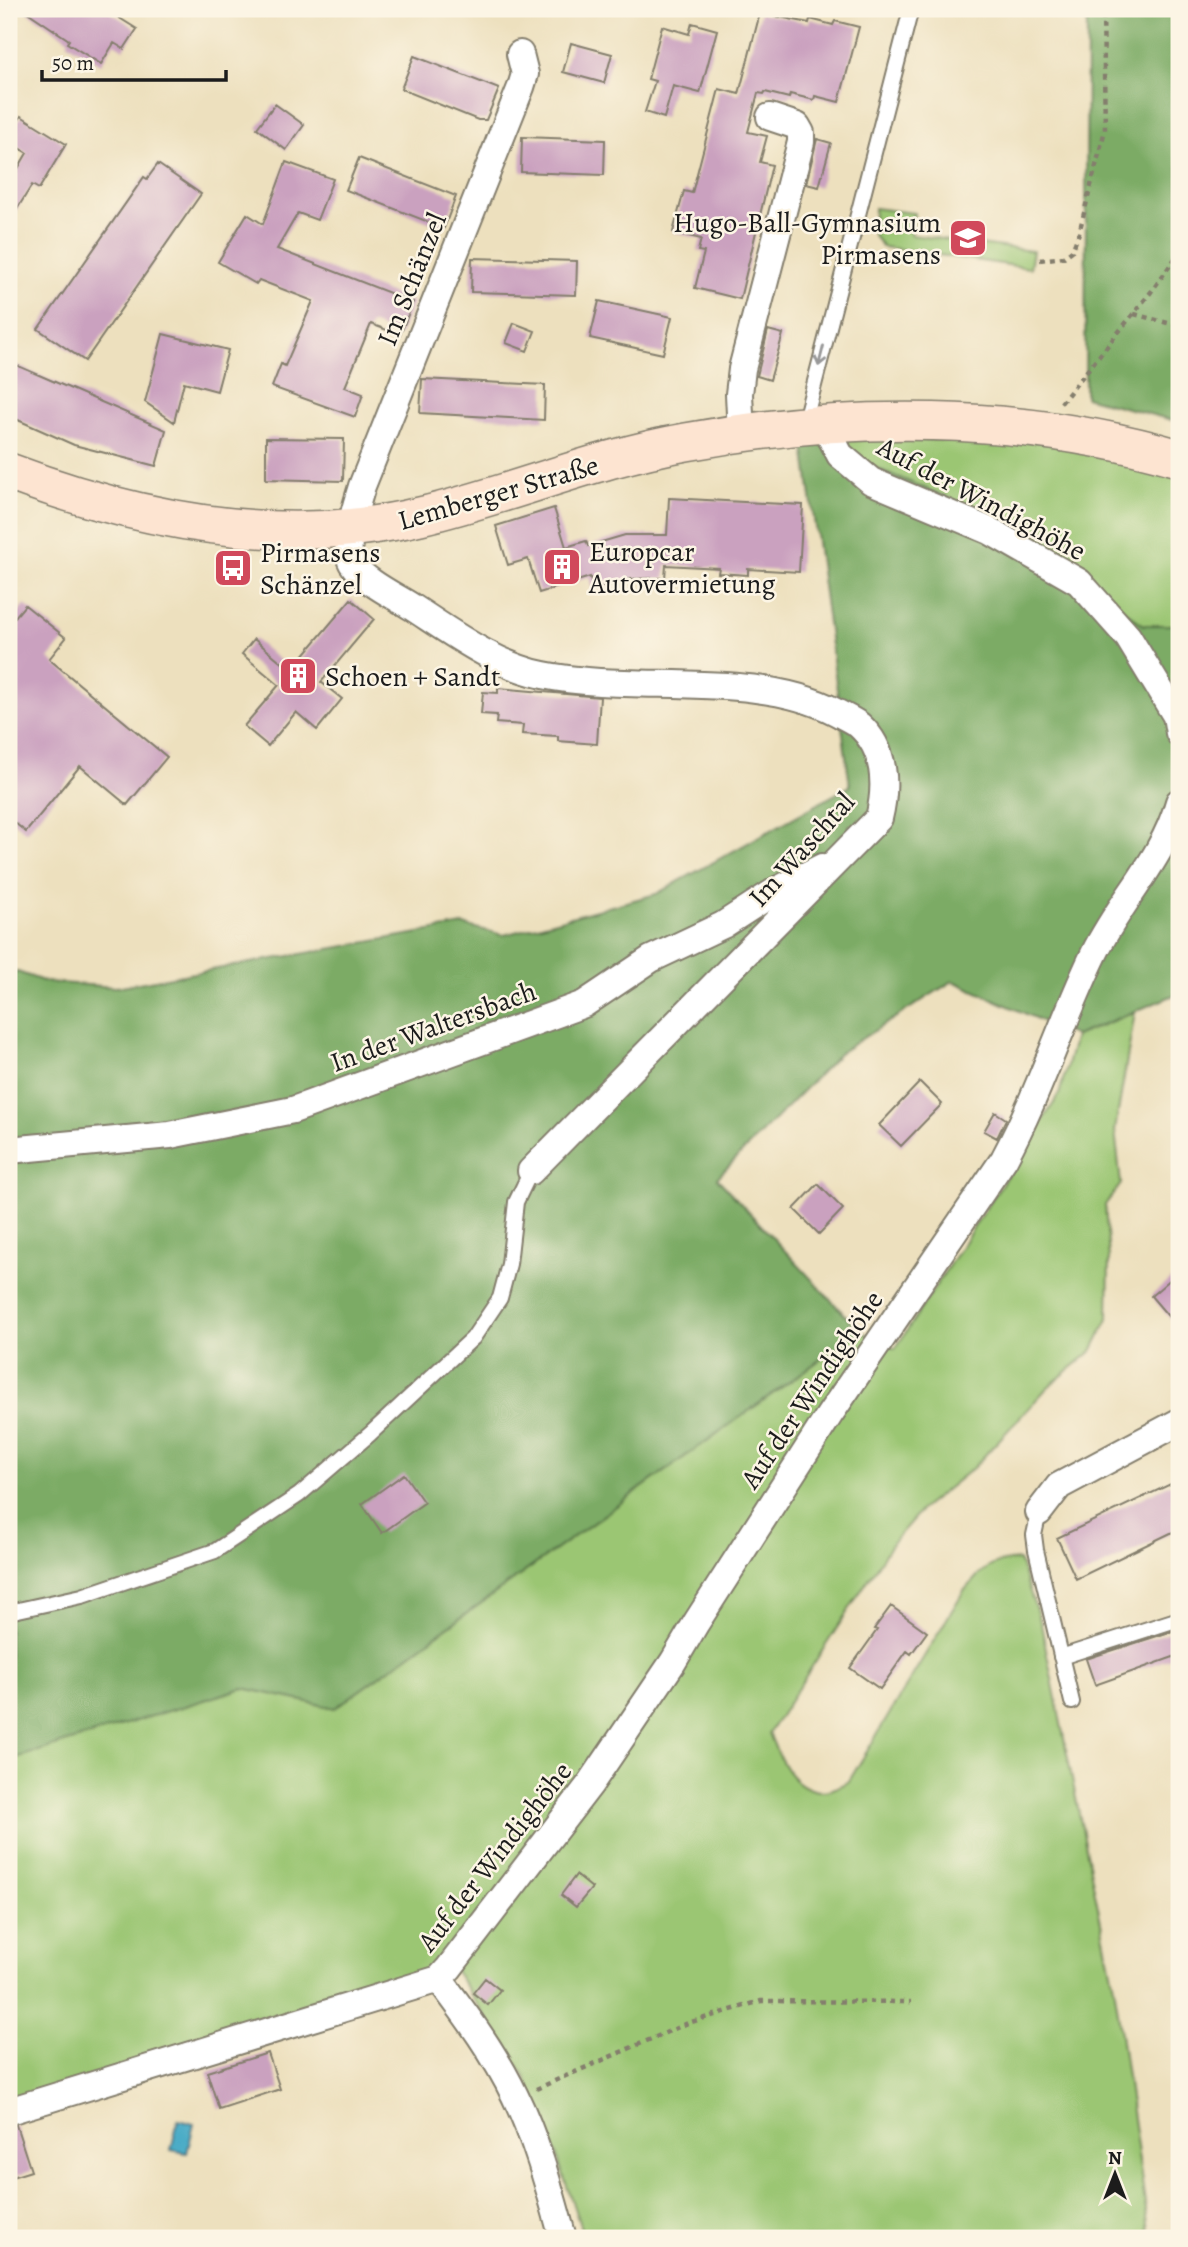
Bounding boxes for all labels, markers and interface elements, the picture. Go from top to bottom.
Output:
scale bar [42,38,226,82]
text: 50 m [52,49,94,77]
place label: Hugo-Ball-Gymnasium Pirmasens [673,204,941,274]
street label: Im Schänzel [368,207,456,352]
school or university icon: Hugo-Ball-Gymnasium Pirmasens [947,217,989,259]
one-way arrow [814,344,827,367]
street label: Auf der Windighöhe [870,427,1092,570]
street label: Lemberger Straße [394,446,603,540]
place label: Europcar Autovermietung [588,533,775,603]
place label: Pirmasens Schänzel [260,534,381,604]
building icon: Europcar Autovermietung [541,546,583,588]
bus stop icon: Pirmasens Schänzel [212,547,254,589]
building icon: Schoen + Sandt [277,655,319,697]
place label: Schoen + Sandt [325,658,500,696]
street label: Im Waschtal [740,784,864,915]
street label: In der Waltersbach [325,972,541,1082]
street label: Auf der Windighöhe [731,1283,892,1497]
street label: Auf der Windighöhe [408,1754,581,1960]
north arrow [1080,2138,1150,2208]
text: N [1108,2145,1122,2171]

